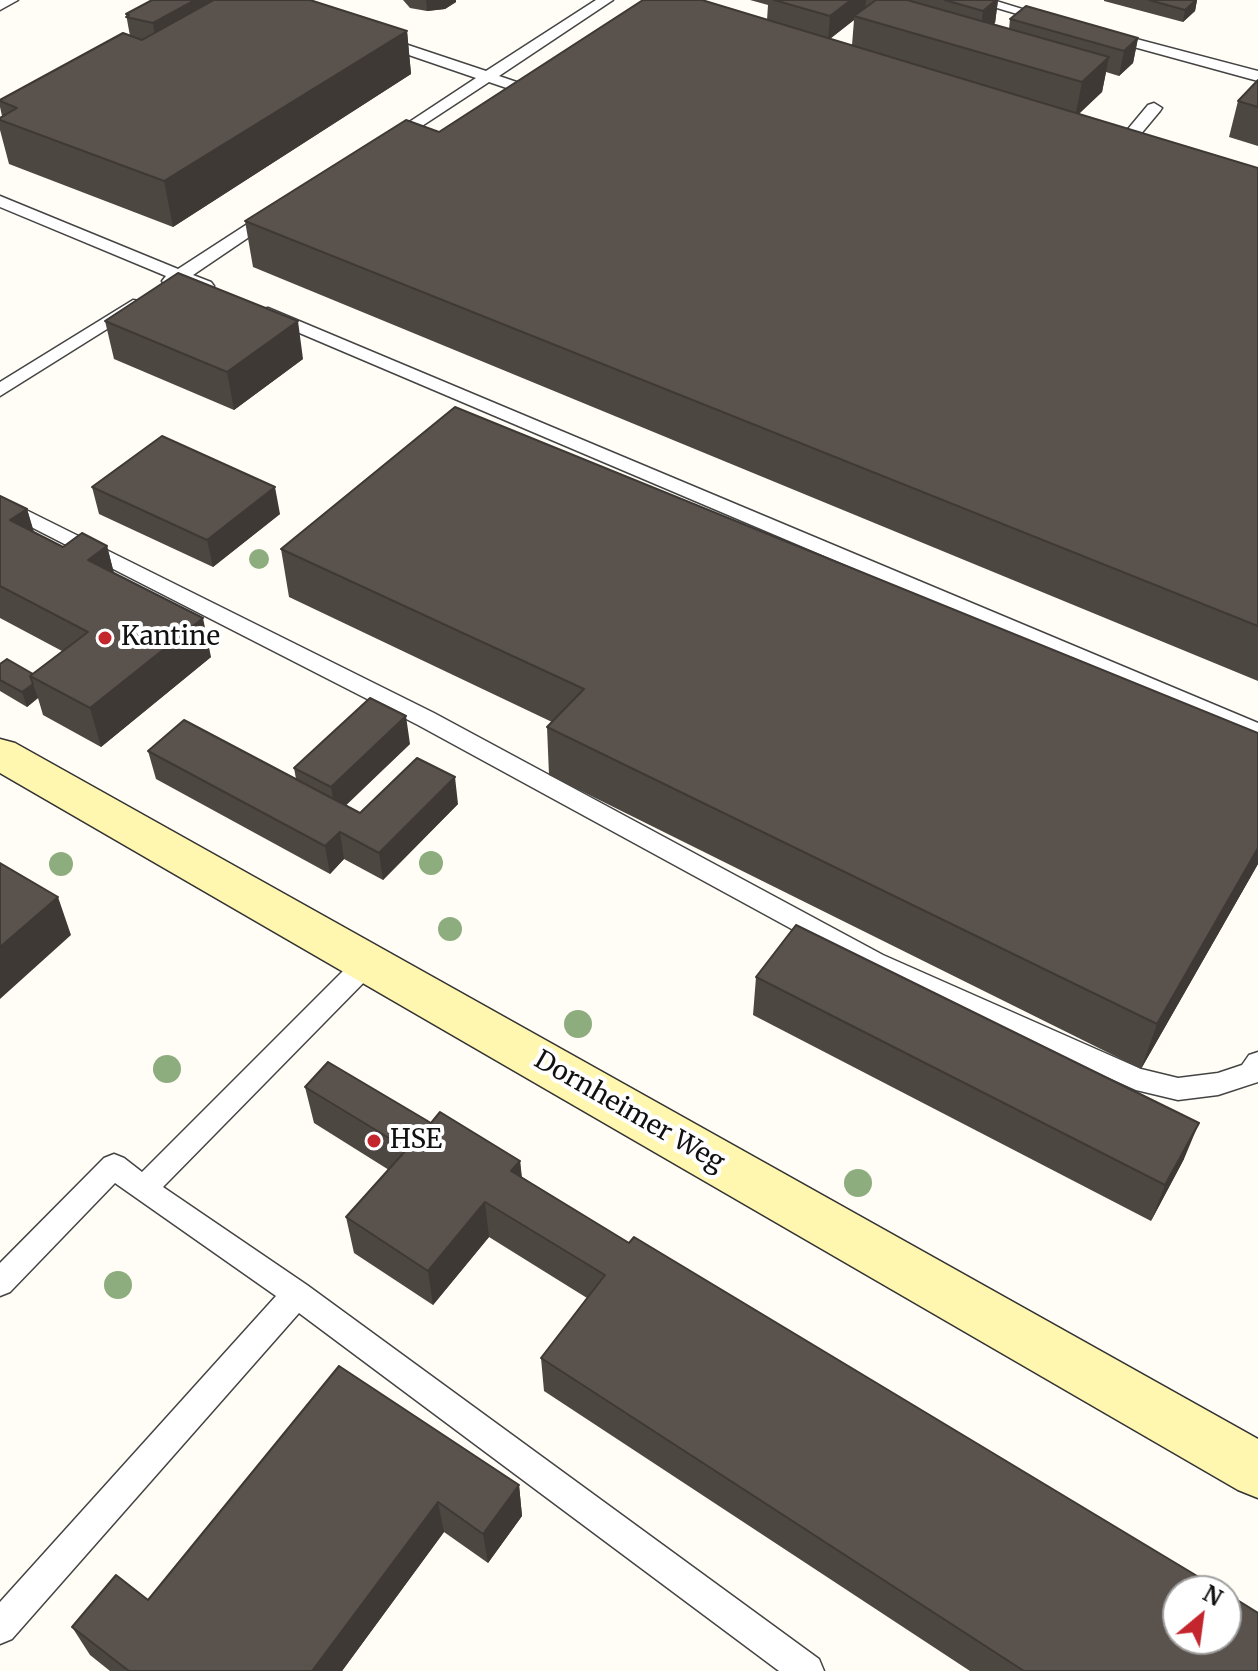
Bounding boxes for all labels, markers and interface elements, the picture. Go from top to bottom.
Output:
place label: Kantine [121,622,220,654]
marker: Kantine [96,629,114,647]
street label: Dornheimer Weg [528,1045,730,1179]
place label: HSE [390,1125,442,1157]
marker: HSE [365,1132,383,1150]
north arrow [1162,1575,1242,1655]
text: N [1198,1579,1227,1612]

